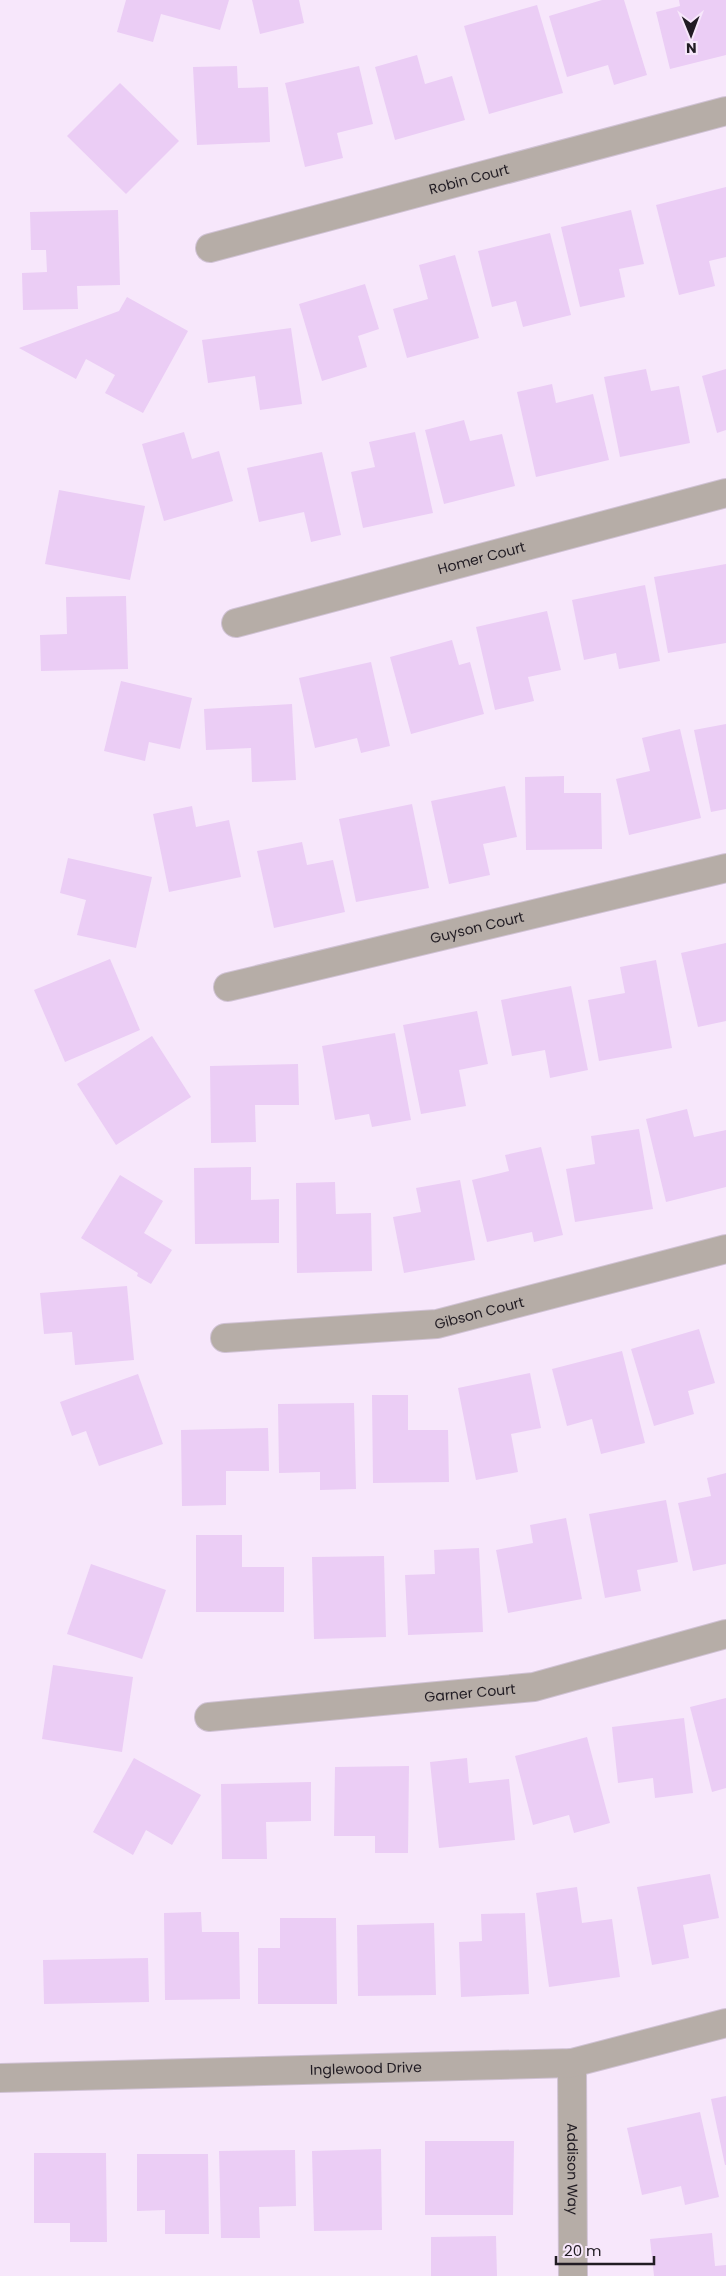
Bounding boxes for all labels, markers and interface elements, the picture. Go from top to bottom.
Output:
north arrow [666,10,716,60]
text: N [686,38,697,58]
street label: Robin Court [427,159,511,199]
street label: Homer Court [436,537,527,579]
street label: Guyson Court [428,907,526,948]
street label: Gibson Court [432,1292,526,1334]
street label: Garner Court [423,1679,516,1707]
street label: Inglewood Drive [310,2057,422,2080]
street label: Addison Way [562,2123,583,2215]
scale bar [556,2234,654,2266]
text: 20 m [564,2240,602,2261]

